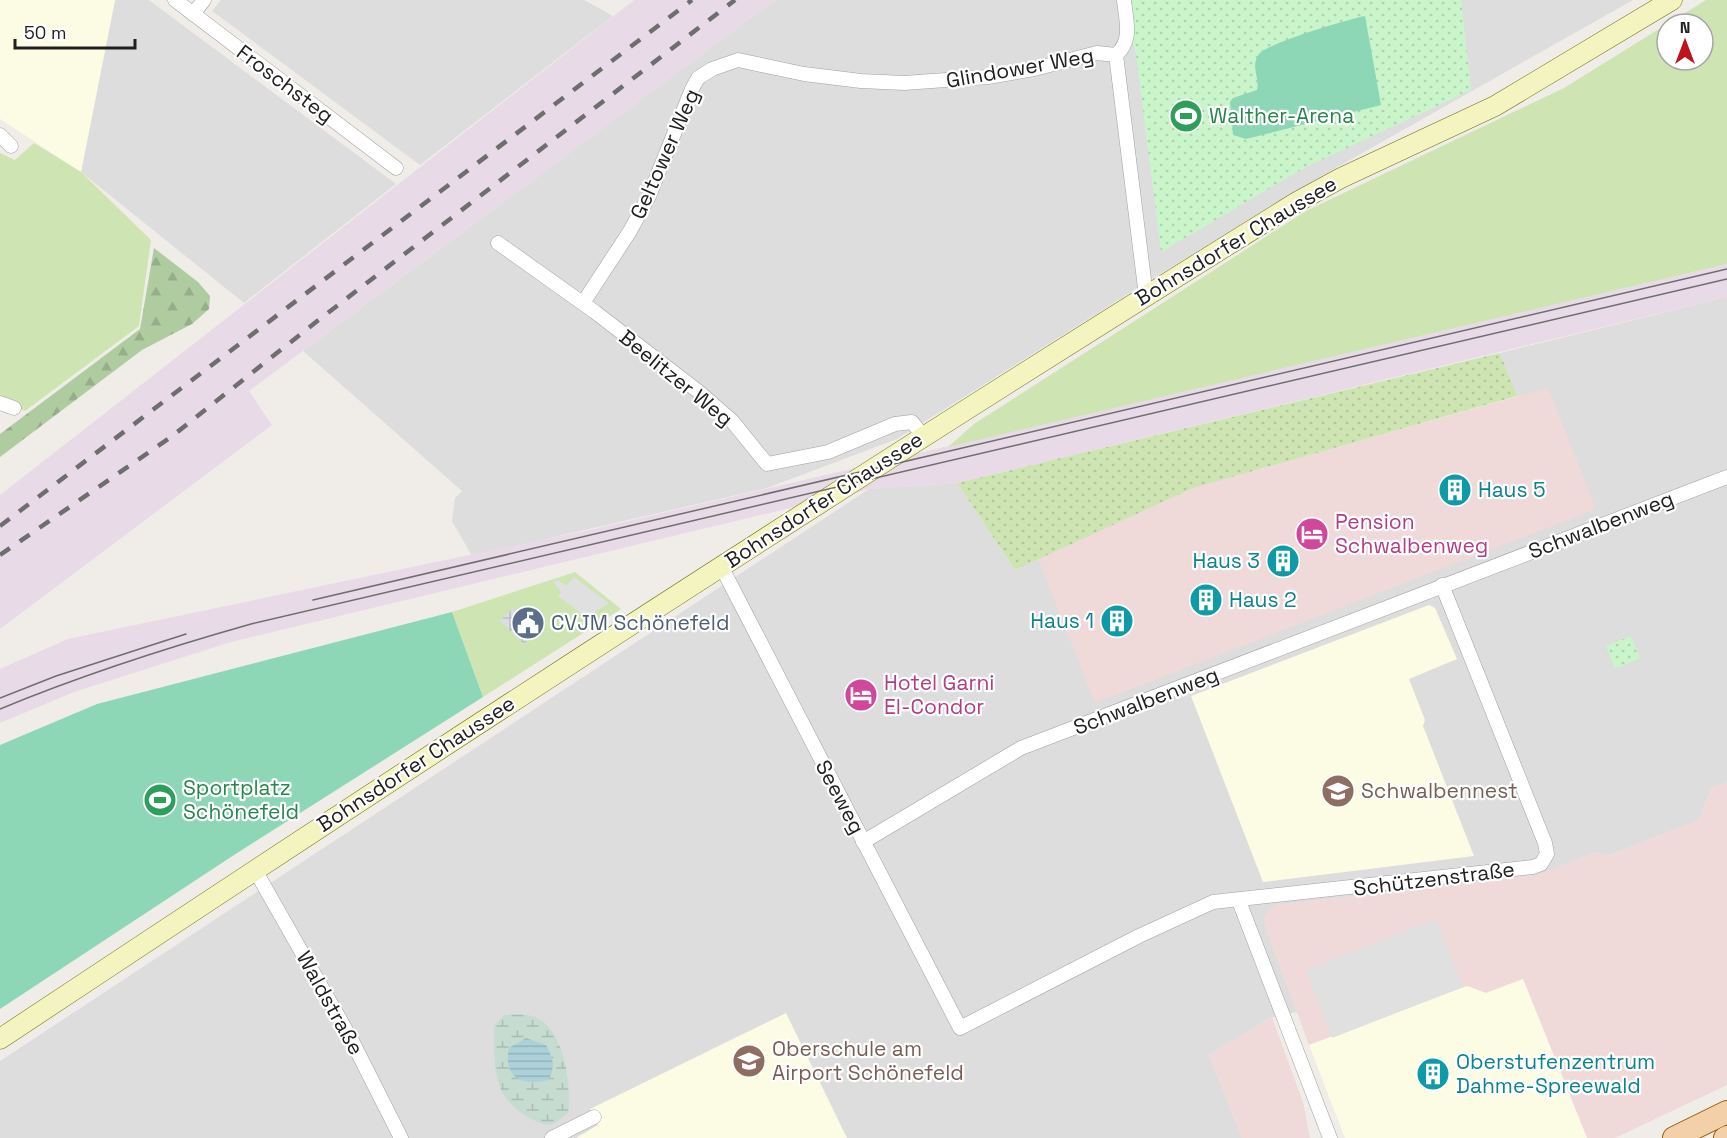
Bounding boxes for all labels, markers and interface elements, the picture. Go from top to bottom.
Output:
scale bar [15,12,135,50]
north arrow [1655,12,1715,72]
text: N [1680,17,1690,38]
text: 50 m [24,21,66,44]
street label: Froschsteg [231,38,339,129]
street label: Glindower Weg [944,41,1096,94]
street label: Geltower Weg [624,84,705,223]
sports icon: Walther-Arena [1168,98,1204,134]
place label: Walther-Arena [1209,102,1354,129]
street label: Bohnsdorfer Chaussee [1130,170,1342,312]
street label: Beelitzer Weg [614,323,739,432]
street label: Bohnsdorfer Chaussee [720,425,928,574]
building icon: Haus 5 [1437,472,1473,508]
place label: Haus 5 [1478,476,1545,503]
street label: Schwalbenweg [1524,484,1677,565]
place label: Pension Schwalbenweg [1335,508,1488,559]
hotel icon: Pension Schwalbenweg [1294,516,1330,552]
building icon: Haus 3 [1265,543,1301,579]
place label: Haus 3 [1192,547,1260,574]
building icon: Haus 2 [1188,582,1224,618]
place label: Haus 2 [1229,586,1297,613]
building icon: Haus 1 [1099,603,1135,639]
public building icon: CVJM Schönefeld [510,605,546,641]
place label: Haus 1 [1030,607,1094,634]
place label: CVJM Schönefeld [551,609,729,636]
street label: Schwalbenweg [1069,660,1222,741]
place label: Hotel Garni El-Condor [884,669,994,720]
hotel icon: Hotel Garni El-Condor [843,677,879,713]
street label: Bohnsdorfer Chaussee [312,689,520,838]
street label: Seeweg [810,755,871,838]
school or university icon: Schwalbennest [1320,773,1356,809]
place label: Sportplatz Schönefeld [183,774,299,825]
place label: Schwalbennest [1361,777,1518,804]
sports icon: Sportplatz Schönefeld [142,782,178,818]
street label: Schützenstraße [1352,855,1516,902]
street label: Waldstraße [291,946,370,1059]
place label: Oberschule am Airport Schönefeld [772,1035,964,1086]
school or university icon: Oberschule am Airport Schönefeld [731,1043,767,1079]
place label: Oberstufenzentrum Dahme-Spreewald [1456,1048,1655,1099]
building icon: Oberstufenzentrum Dahme-Spreewald [1415,1056,1451,1092]

